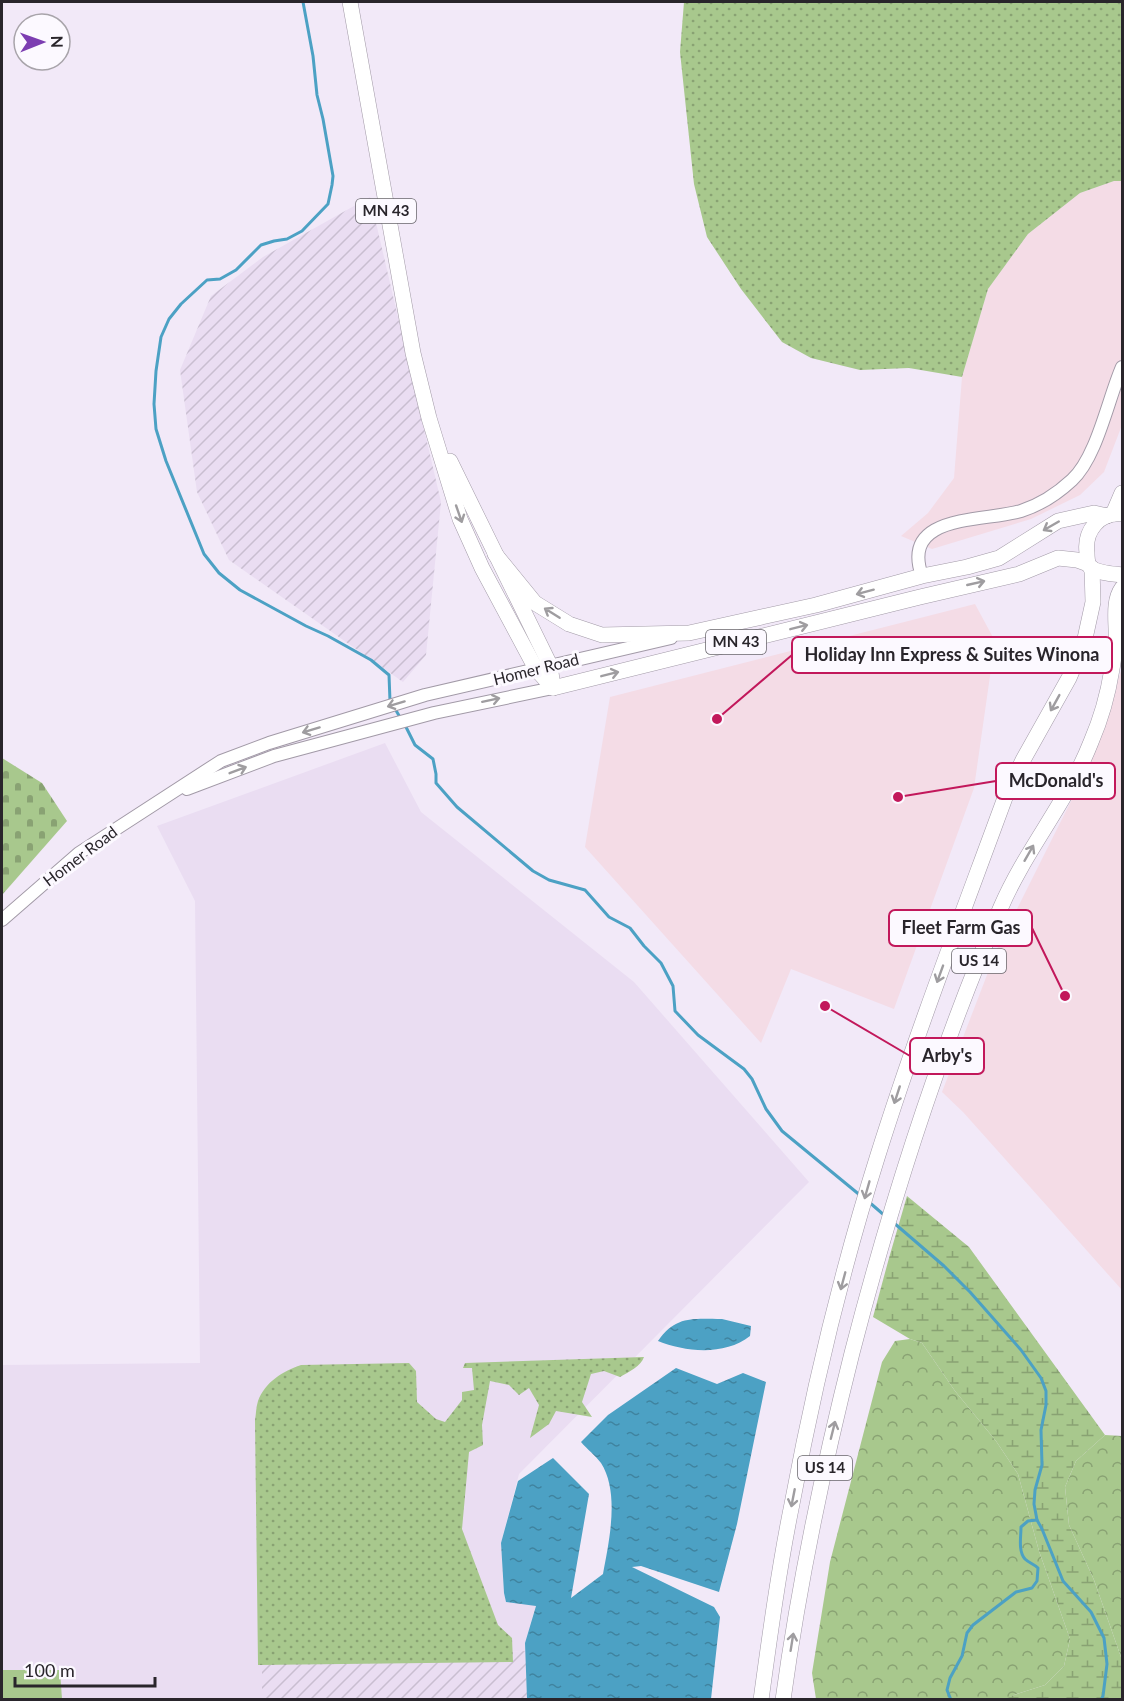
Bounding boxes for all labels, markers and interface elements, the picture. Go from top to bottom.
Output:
north arrow [12,12,72,72]
text: N [48,35,67,48]
road number: MN 43 [356,199,416,223]
one-way arrow [454,504,465,523]
one-way arrow [1043,520,1060,532]
one-way arrow [967,577,986,589]
one-way arrow [856,586,875,598]
one-way arrow [543,607,560,620]
one-way arrow [789,620,808,632]
road number: MN 43 [706,630,766,654]
callout: Holiday Inn Express & Suites Winona [792,637,1112,673]
text: Holiday Inn Express & Suites Winona [804,643,1100,665]
street label: Homer Road [491,649,581,688]
one-way arrow [600,667,619,679]
one-way arrow [1049,693,1060,711]
one-way arrow [481,694,501,705]
one-way arrow [387,699,406,710]
one-way arrow [302,725,321,736]
callout: McDonald's [996,763,1115,799]
one-way arrow [228,764,247,775]
text: McDonald's [1009,769,1103,791]
street label: Homer Road [39,822,120,890]
one-way arrow [1024,845,1036,862]
callout: Fleet Farm Gas [889,910,1032,946]
text: Fleet Farm Gas [901,916,1021,938]
road number: US 14 [952,949,1006,973]
one-way arrow [934,964,945,983]
callout: Arby's [910,1038,984,1074]
text: Arby's [921,1044,972,1066]
one-way arrow [891,1085,902,1104]
one-way arrow [861,1180,872,1199]
one-way arrow [836,1271,848,1290]
one-way arrow [828,1421,840,1440]
road number: US 14 [798,1456,852,1480]
one-way arrow [787,1487,798,1507]
one-way arrow [787,1632,798,1652]
scale bar [15,1650,154,1688]
text: 100 m [24,1659,75,1681]

